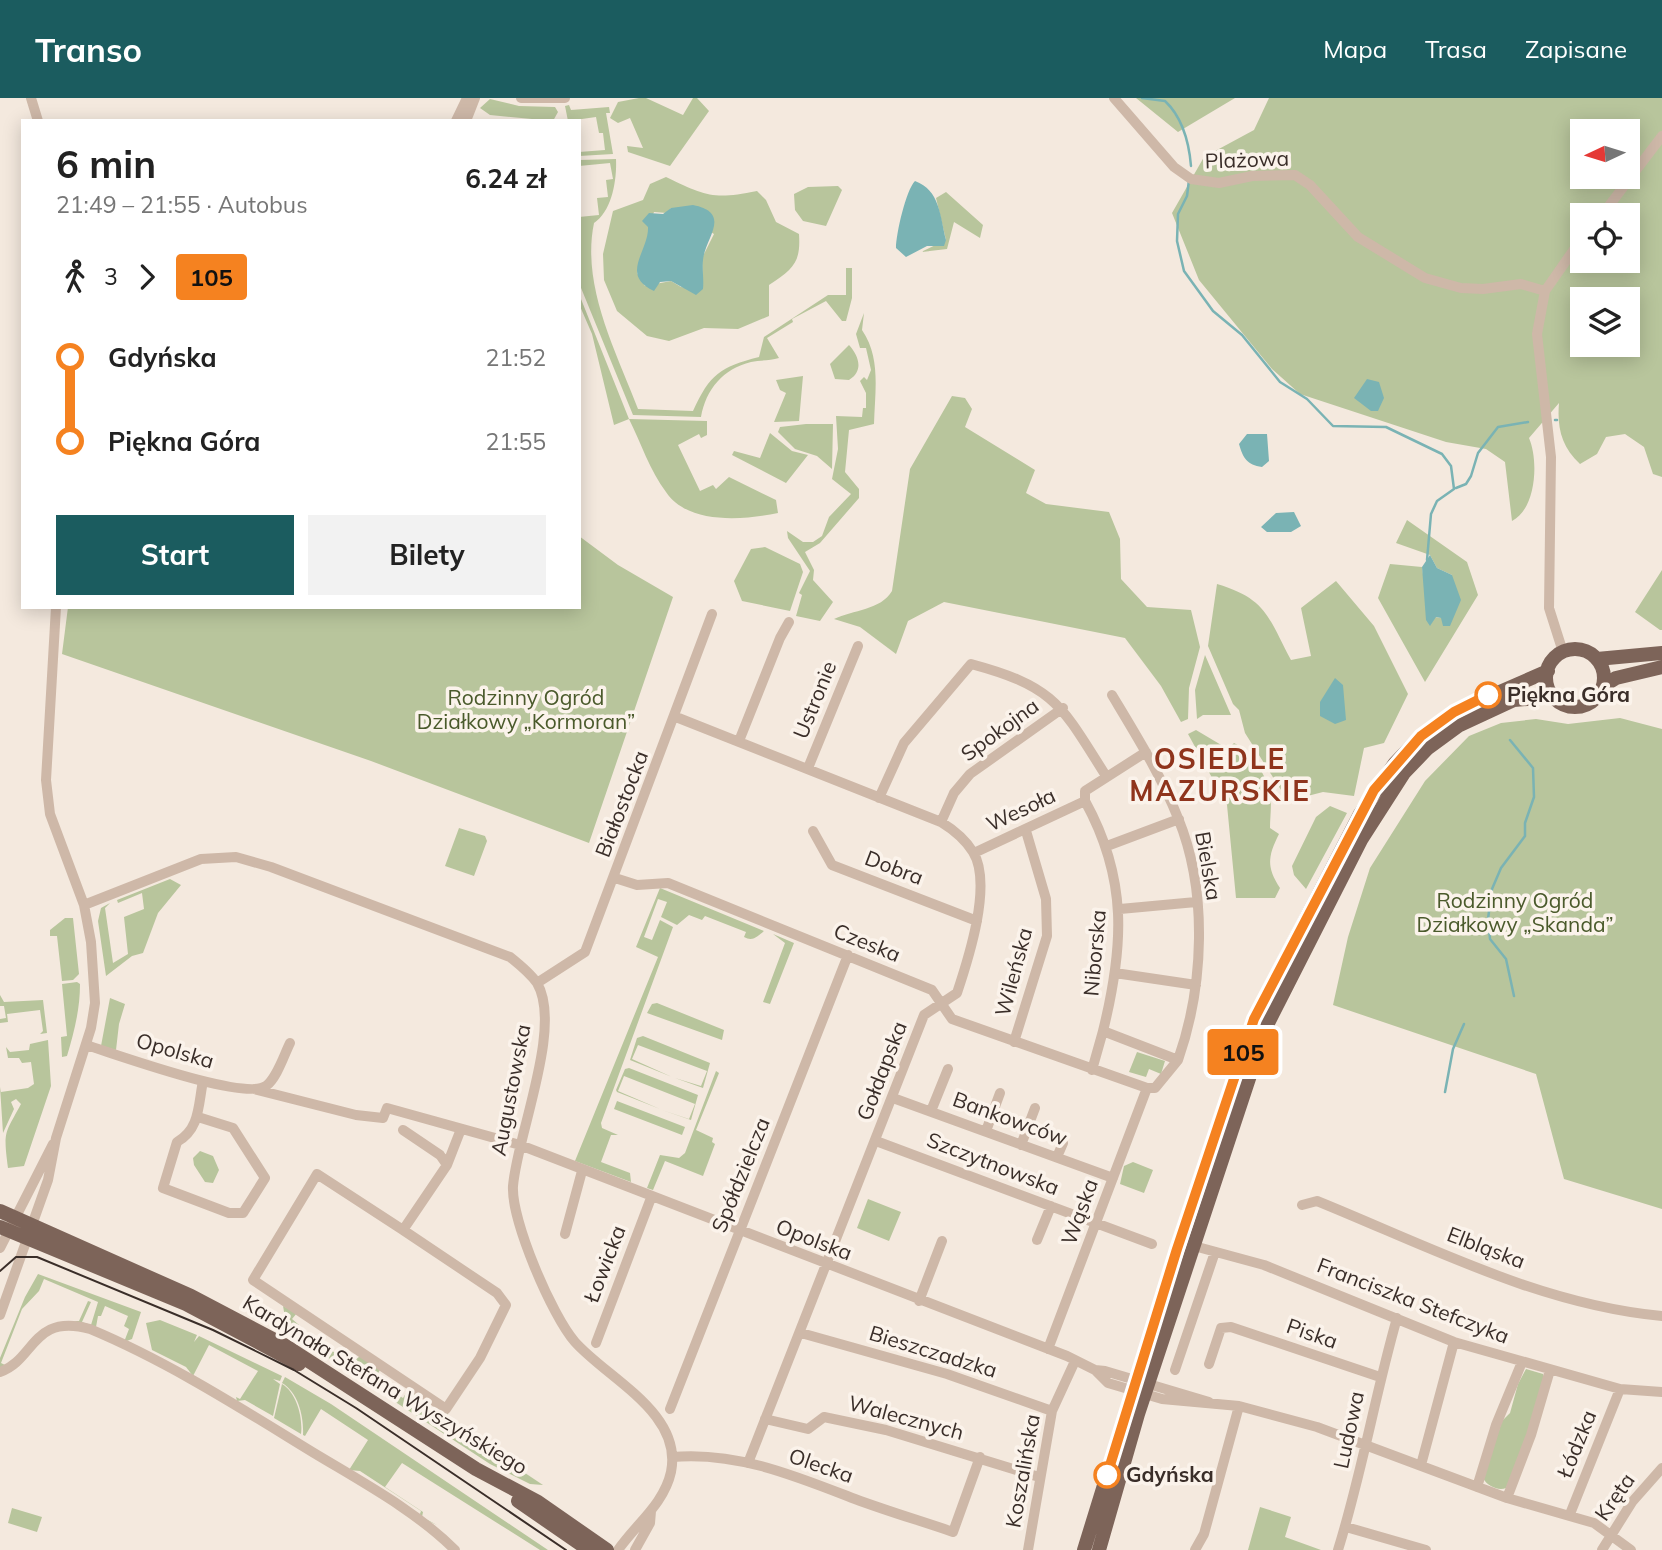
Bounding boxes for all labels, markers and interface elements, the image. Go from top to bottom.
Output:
text: Transo [35,29,142,70]
text: Mapa [1323,34,1387,64]
text: Trasa [1425,34,1487,64]
text: Zapisane [1525,34,1627,64]
north arrow [1570,119,1640,189]
map controls [1570,119,1640,357]
text: 6 min [56,140,156,188]
street label: Plażowa [1204,145,1290,173]
text: 6.24 zł [465,162,546,195]
text: 21:49 – 21:55 · Autobus [56,190,308,219]
button: locate [1570,203,1640,273]
icon: walk [56,258,94,296]
icon: forward [128,258,166,296]
text: 3 [104,262,118,291]
text: 105 [190,262,233,292]
button: layers [1570,287,1640,357]
text: Gdyńska [108,341,217,374]
text: 21:52 [486,343,546,372]
text: Piękna Góra [108,425,260,458]
text: 21:55 [486,427,546,456]
button: Start [56,515,294,595]
button: Bilety [308,515,546,595]
street label: Ustronie [787,657,841,742]
place label: Piękna Góra [1507,681,1630,707]
marker: Piękna Góra [1475,682,1501,708]
park label: Rodzinny Ogród Działkowy „Kormoran” [417,684,635,734]
street label: Spokojna [955,692,1044,766]
district label: OSIEDLE MAZURSKIE [1129,741,1311,808]
street label: Białostocka [589,747,653,861]
street label: Wesoła [982,782,1059,836]
street label: Bielska [1190,829,1228,902]
street label: Dobra [862,844,927,890]
park label: Rodzinny Ogród Działkowy „Skanda” [1416,887,1614,937]
street label: Niborska [1077,909,1111,997]
street label: Czeska [830,917,905,967]
street label: Wileńska [989,925,1037,1019]
street label: Gołdapska [850,1017,912,1124]
street label: Augustowska [485,1022,536,1158]
street label: Opolska [133,1027,217,1073]
line badge: 105 [1203,1029,1283,1075]
text: 105 [1221,1037,1265,1067]
street label: Bankowców [950,1085,1071,1151]
street label: Spółdzielcza [705,1113,775,1236]
street label: Szczytnowska [924,1126,1063,1200]
street label: Wąska [1055,1175,1103,1248]
street label: Opolska [773,1213,856,1265]
street label: Elbląska [1444,1220,1529,1274]
street label: Łowicka [577,1222,631,1307]
street label: Franciszka Stefczyka [1314,1251,1513,1349]
street label: Kardynała Stefana Wyszyńskiego [239,1289,533,1480]
street label: Piska [1283,1312,1341,1354]
street label: Bieszczadzka [866,1319,1000,1383]
street label: Walecznych [846,1389,967,1445]
street label: Ludowa [1327,1389,1369,1471]
street label: Łódzka [1551,1406,1601,1482]
street label: Koszalińska [999,1412,1045,1530]
street label: Olecka [786,1442,857,1488]
place label: Gdyńska [1126,1461,1214,1487]
marker: Gdyńska [1094,1462,1120,1488]
street label: Kręta [1589,1468,1640,1525]

